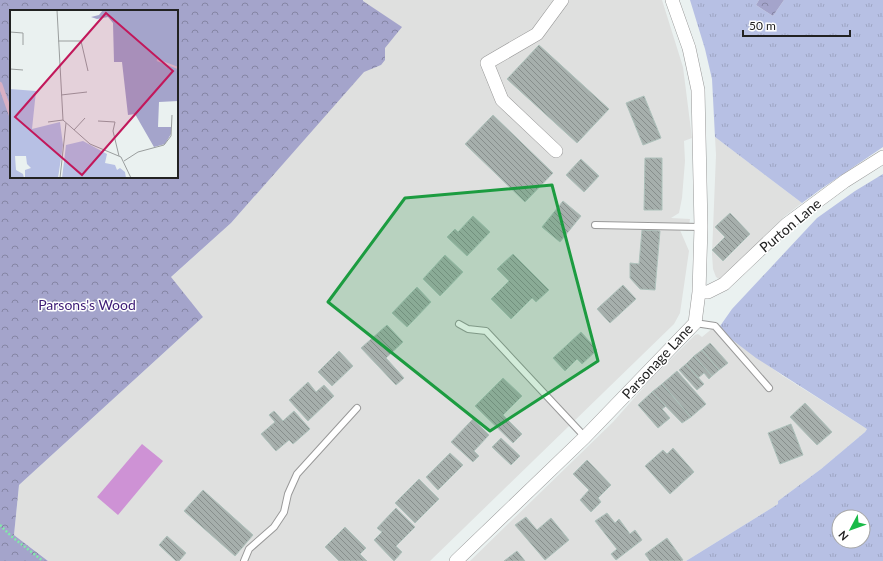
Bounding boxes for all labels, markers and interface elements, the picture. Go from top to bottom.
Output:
inset map [10,10,178,178]
scale bar [743,12,850,38]
text: 50 m [749,18,776,33]
street label: Purton Lane [756,194,824,256]
park label: Parsons's Wood [38,296,136,313]
street label: Parsonage Lane [618,320,696,402]
north arrow [831,509,871,549]
text: N [835,528,851,543]

